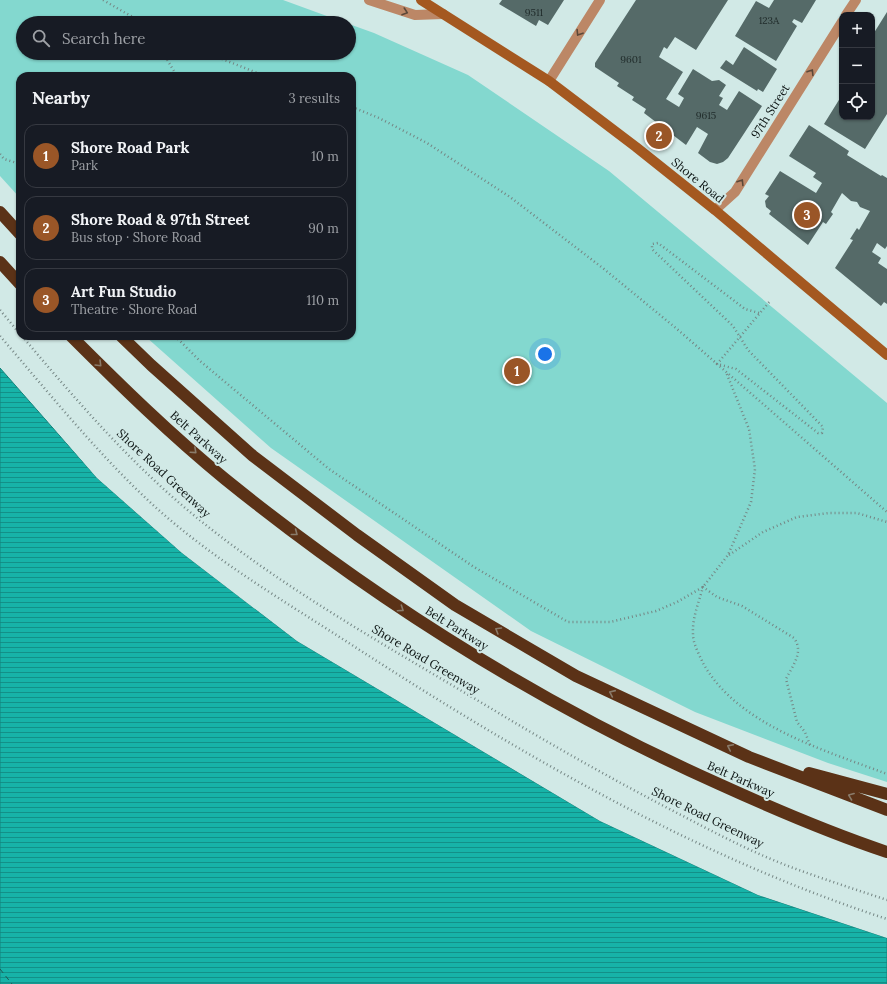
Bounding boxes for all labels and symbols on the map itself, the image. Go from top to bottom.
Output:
house number: 9511 [525,6,544,19]
one-way arrow [402,7,409,16]
house number: 123A [759,14,780,27]
one-way arrow [577,29,584,36]
house number: 9601 [620,53,642,66]
one-way arrow [806,69,813,76]
street label: 97th Street [747,81,793,141]
house number: 9615 [696,109,716,122]
pin: 2 [646,121,672,151]
street label: Shore Road [669,154,727,206]
one-way arrow [736,179,744,186]
pin: 3 [794,200,820,230]
your location [535,344,555,364]
pin: 1 [504,356,530,386]
one-way arrow [94,359,102,367]
street label: Belt Parkway [167,407,231,467]
street label: Shore Road Greenway [114,426,215,521]
one-way arrow [190,447,197,454]
one-way arrow [291,529,298,536]
street label: Belt Parkway [423,603,492,654]
one-way arrow [397,604,404,612]
street label: Shore Road Greenway [369,621,483,697]
one-way arrow [495,628,502,635]
one-way arrow [609,690,617,698]
one-way arrow [727,744,734,752]
street label: Belt Parkway [705,758,778,801]
street label: Shore Road Greenway [649,783,767,851]
one-way arrow [847,793,854,801]

